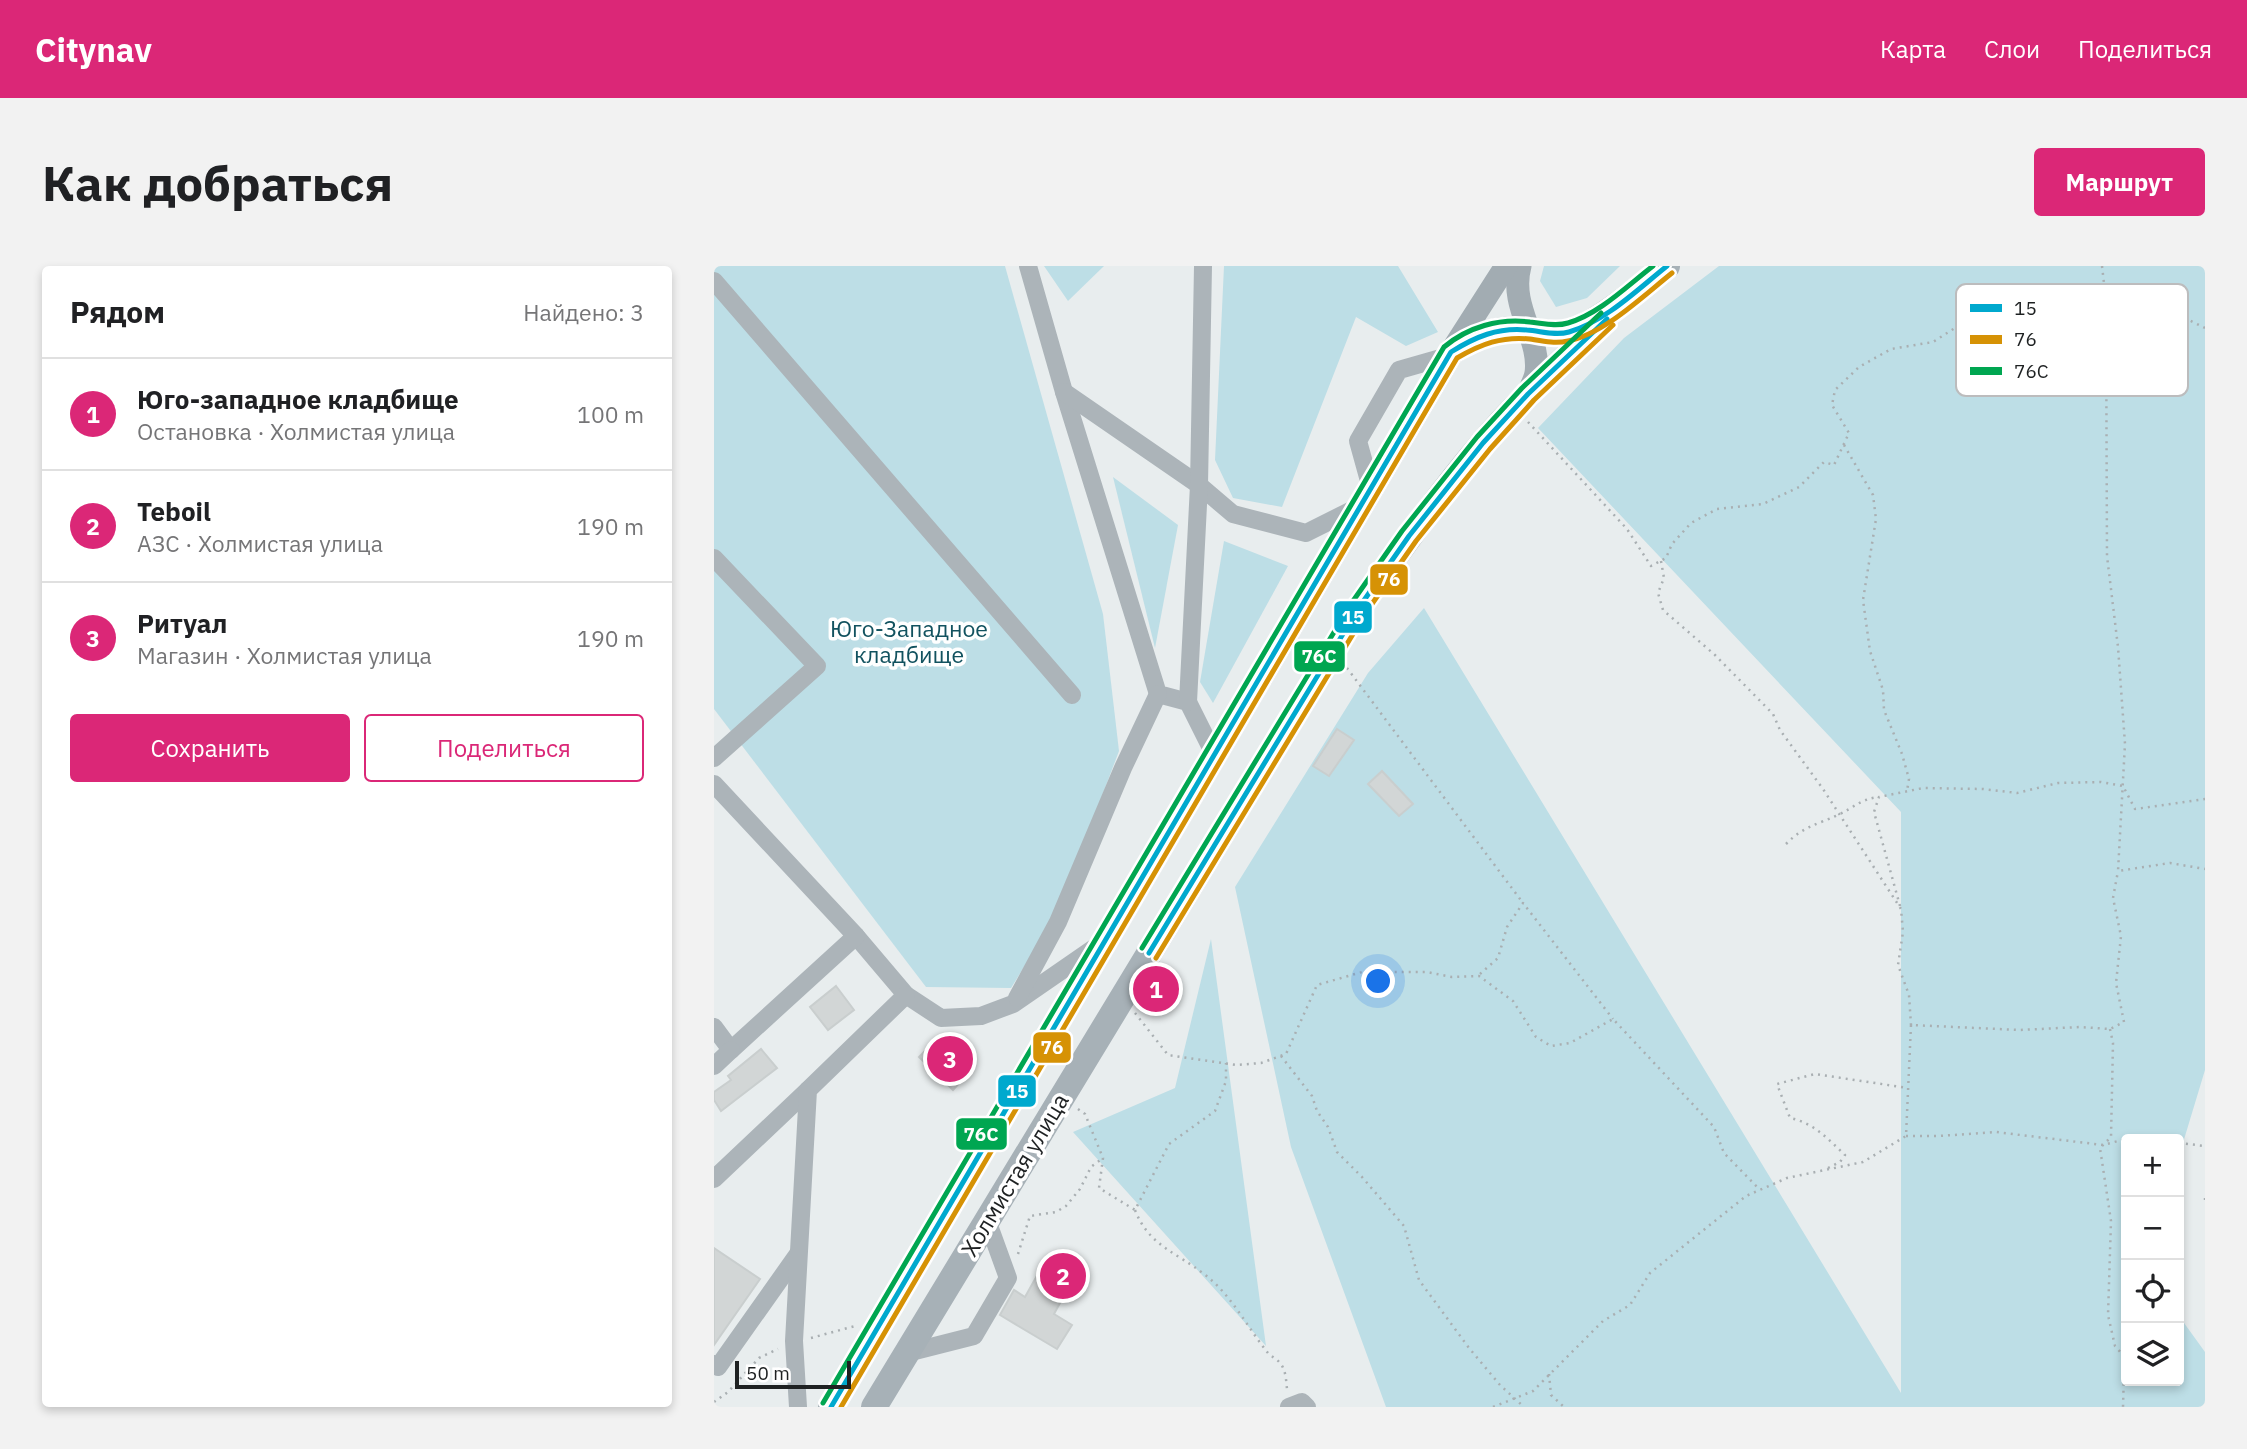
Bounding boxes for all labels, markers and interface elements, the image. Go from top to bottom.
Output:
text: Citynav [35,28,152,71]
text: Карта [1880,33,1946,65]
text: Слои [1984,33,2040,65]
text: Поделиться [2078,33,2212,65]
button: Маршрут [2034,148,2205,216]
text: Как добраться [42,151,393,214]
legend [1956,284,2188,396]
text: Рядом [70,292,165,331]
text: 15 [2014,296,2037,320]
text: Найдено: 3 [523,297,644,327]
text: 76 [2014,327,2037,351]
text: 76С [2014,359,2049,383]
text: Юго-западное кладбище [137,382,459,416]
text: 1 [86,399,100,429]
text: 100 m [577,399,644,429]
text: Остановка · Холмистая улица [137,416,455,446]
text: Teboil [137,494,211,528]
text: 2 [86,511,100,541]
text: 190 m [577,511,644,541]
text: АЗС · Холмистая улица [137,528,383,558]
line badge: 76 [1369,563,1409,596]
text: 76 [1378,567,1400,591]
line badge: 15 [1333,600,1373,634]
text: 15 [1342,605,1364,629]
text: Ритуал [137,606,227,640]
park label: Юго-Западное кладбище [830,613,988,669]
text: 3 [86,623,100,653]
text: 190 m [577,623,644,653]
text: Магазин · Холмистая улица [137,640,432,670]
line badge: 76С [1293,640,1346,673]
text: 76С [1301,644,1337,668]
button: Сохранить [70,714,350,782]
button: Поделиться [364,714,644,782]
pin: 1 [1133,963,1179,1015]
your location [1361,964,1395,998]
line badge: 76 [1032,1031,1072,1064]
pin: 3 [927,1033,973,1085]
text: 76 [1041,1035,1063,1059]
line badge: 15 [997,1074,1037,1108]
text: 15 [1006,1079,1028,1103]
street label: Холмистая улица [954,1087,1075,1262]
line badge: 76С [955,1117,1008,1151]
text: 76С [963,1122,999,1146]
map controls [2121,1134,2184,1386]
button: + [2121,1134,2184,1197]
button: − [2121,1197,2184,1260]
pin: 2 [1040,1250,1086,1302]
button: locate [2121,1260,2184,1323]
button: layers [2121,1323,2184,1386]
scale bar [735,1358,850,1390]
text: 50 m [746,1361,790,1385]

